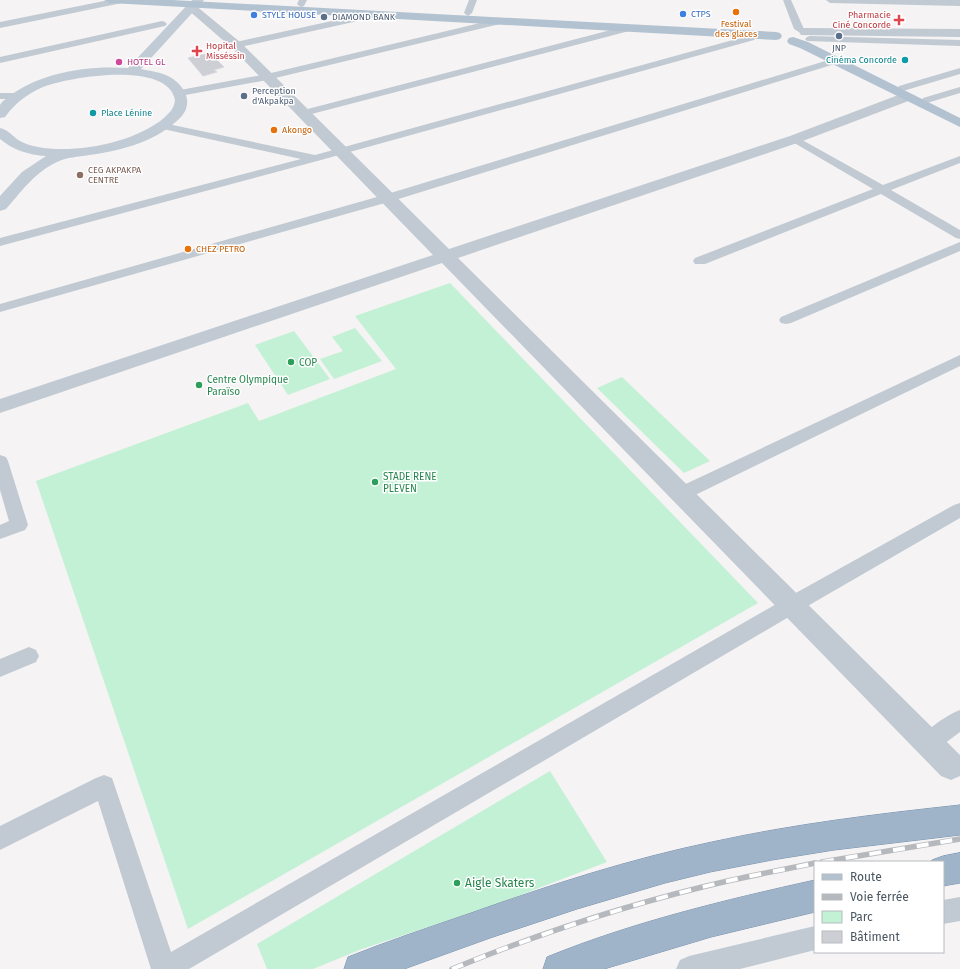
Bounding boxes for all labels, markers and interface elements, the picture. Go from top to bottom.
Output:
marker: Festival des glaces [731,7,741,17]
marker: CTPS [678,9,688,19]
place label: CTPS [691,9,711,19]
marker: STYLE HOUSE [249,10,259,20]
place label: STYLE HOUSE [262,10,316,20]
place label: Pharmacie Ciné Concorde [833,10,891,30]
marker: DIAMOND BANK [319,12,329,22]
place label: DIAMOND BANK [332,12,396,22]
marker: Pharmacie Ciné Concorde [894,15,904,25]
place label: Festival des glaces [715,19,757,39]
marker: JNP [834,31,844,41]
place label: Hopital Misséssin [206,41,245,61]
place label: JNP [832,43,846,53]
marker: Hopital Misséssin [191,45,203,57]
place label: Cinéma Concorde [826,55,897,65]
marker: Cinéma Concorde [900,55,910,65]
marker: HOTEL GL [114,57,124,67]
place label: HOTEL GL [127,57,166,67]
place label: Perception d'Akpakpa [252,86,296,106]
marker: Perception d'Akpakpa [239,91,249,101]
marker: Place Lénine [88,108,98,118]
place label: Place Lénine [101,108,152,118]
marker: Akongo [269,125,279,135]
place label: Akongo [282,125,312,135]
place label: CEG AKPAKPA CENTRE [88,165,142,185]
marker: CEG AKPAKPA CENTRE [75,170,85,180]
marker: CHEZ PETRO [183,244,193,254]
place label: CHEZ PETRO [196,244,245,254]
marker: COP [286,357,296,367]
place label: COP [299,357,317,369]
place label: Centre Olympique Paraïso [207,374,288,398]
marker: Centre Olympique Paraïso [194,380,204,390]
place label: STADE RENE PLEVEN [383,471,437,495]
marker: STADE RENE PLEVEN [370,477,380,487]
legend [814,861,944,953]
text: Route [850,870,882,884]
place label: Aigle Skaters [465,876,535,890]
marker: Aigle Skaters [452,878,462,888]
text: Voie ferrée [850,890,909,904]
text: Parc [850,910,873,924]
text: Bâtiment [850,930,900,944]

